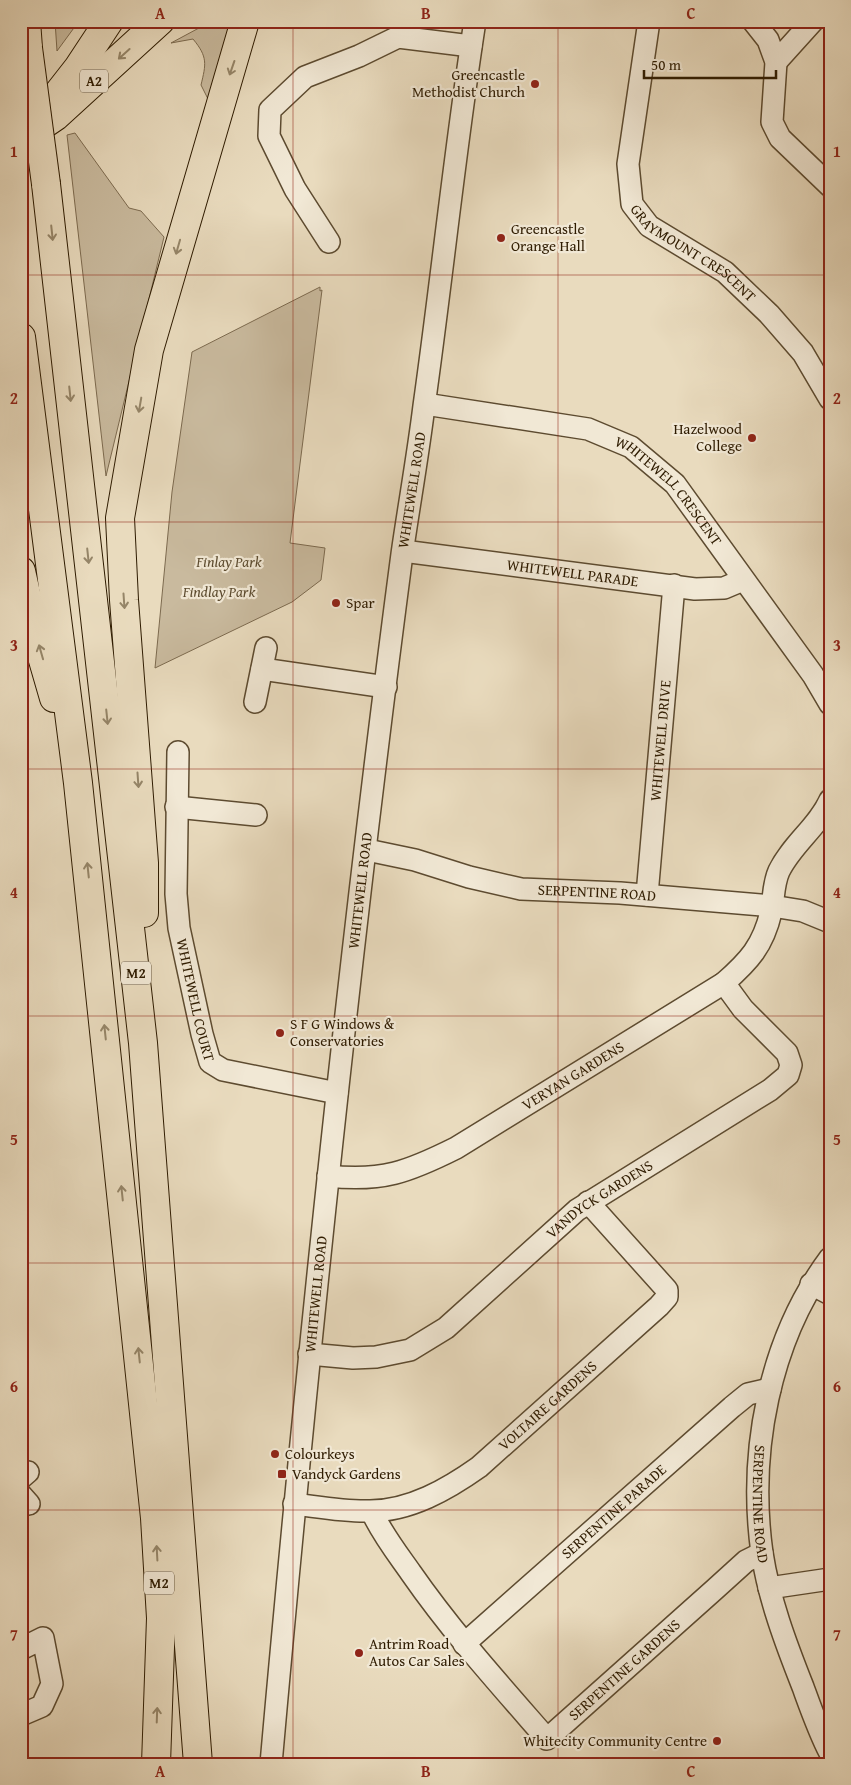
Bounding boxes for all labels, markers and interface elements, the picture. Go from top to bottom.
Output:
text: A [155,1,166,25]
text: B [421,1,431,25]
text: C [686,1,696,25]
one-way arrow [117,48,130,60]
scale bar [644,48,776,80]
text: 50 m [651,54,682,75]
one-way arrow [227,60,236,75]
place label: Greencastle Methodist Church [412,64,526,102]
road number: A2 [80,70,108,92]
marker: Greencastle Methodist Church [529,78,541,90]
text: 1 [10,139,18,163]
text: 1 [833,139,841,163]
street label: GRAYMOUNT CRESCENT [626,200,761,307]
place label: Greencastle Orange Hall [511,218,585,256]
one-way arrow [47,225,57,241]
marker: Greencastle Orange Hall [495,232,507,244]
one-way arrow [173,239,182,255]
text: 2 [10,386,18,410]
one-way arrow [65,386,75,402]
text: 2 [833,386,841,410]
one-way arrow [134,397,144,413]
place label: Hazelwood College [673,418,742,456]
street label: WHITEWELL ROAD [392,430,430,549]
street label: WHITEWELL CRESCENT [612,431,727,550]
marker: Hazelwood College [746,432,758,444]
one-way arrow [83,547,93,563]
park label: Finlay Park [195,551,262,572]
street label: WHITEWELL PARADE [506,554,640,592]
park label: Findlay Park [182,581,255,602]
place label: Spar [346,592,375,613]
one-way arrow [119,593,128,609]
marker: Spar [330,597,342,609]
text: 3 [10,633,18,657]
text: 3 [833,633,841,657]
one-way arrow [35,645,45,661]
street label: WHITEWELL DRIVE [644,679,676,802]
one-way arrow [102,709,112,725]
one-way arrow [133,772,142,788]
street label: WHITEWELL ROAD [342,831,377,950]
one-way arrow [83,862,93,878]
street label: SERPENTINE ROAD [537,879,657,906]
text: 4 [10,880,18,904]
text: 4 [833,880,841,904]
street label: WHITEWELL COURT [172,936,220,1064]
road number: M2 [121,961,151,984]
place label: S F G Windows & Conservatories [290,1013,395,1051]
one-way arrow [100,1024,110,1040]
marker: S F G Windows & Conservatories [274,1027,286,1039]
street label: VERYAN GARDENS [518,1036,628,1115]
text: 5 [10,1127,18,1151]
text: 5 [833,1127,841,1151]
street label: VANDYCK GARDENS [541,1154,657,1243]
one-way arrow [117,1186,127,1202]
street label: WHITEWELL ROAD [299,1235,332,1353]
one-way arrow [134,1347,144,1363]
street label: VOLTAIRE GARDENS [493,1355,601,1455]
text: 6 [10,1374,18,1398]
text: 6 [833,1374,841,1398]
place label: Colourkeys [285,1443,355,1464]
street label: SERPENTINE ROAD [748,1444,774,1565]
marker: Colourkeys [269,1448,281,1460]
street label: SERPENTINE PARADE [557,1459,671,1563]
place label: Vandyck Gardens [292,1463,401,1484]
marker: Vandyck Gardens [276,1468,288,1480]
one-way arrow [153,1545,162,1561]
road number: M2 [144,1572,174,1595]
street label: SERPENTINE GARDENS [564,1614,685,1725]
text: 7 [10,1622,18,1646]
text: 7 [833,1622,841,1646]
place label: Antrim Road Autos Car Sales [369,1633,465,1671]
marker: Antrim Road Autos Car Sales [353,1647,365,1659]
one-way arrow [153,1707,162,1723]
place label: Whitecity Community Centre [523,1730,707,1751]
marker: Whitecity Community Centre [711,1735,723,1747]
text: A [155,1759,166,1783]
text: B [421,1759,431,1783]
text: C [686,1759,696,1783]

